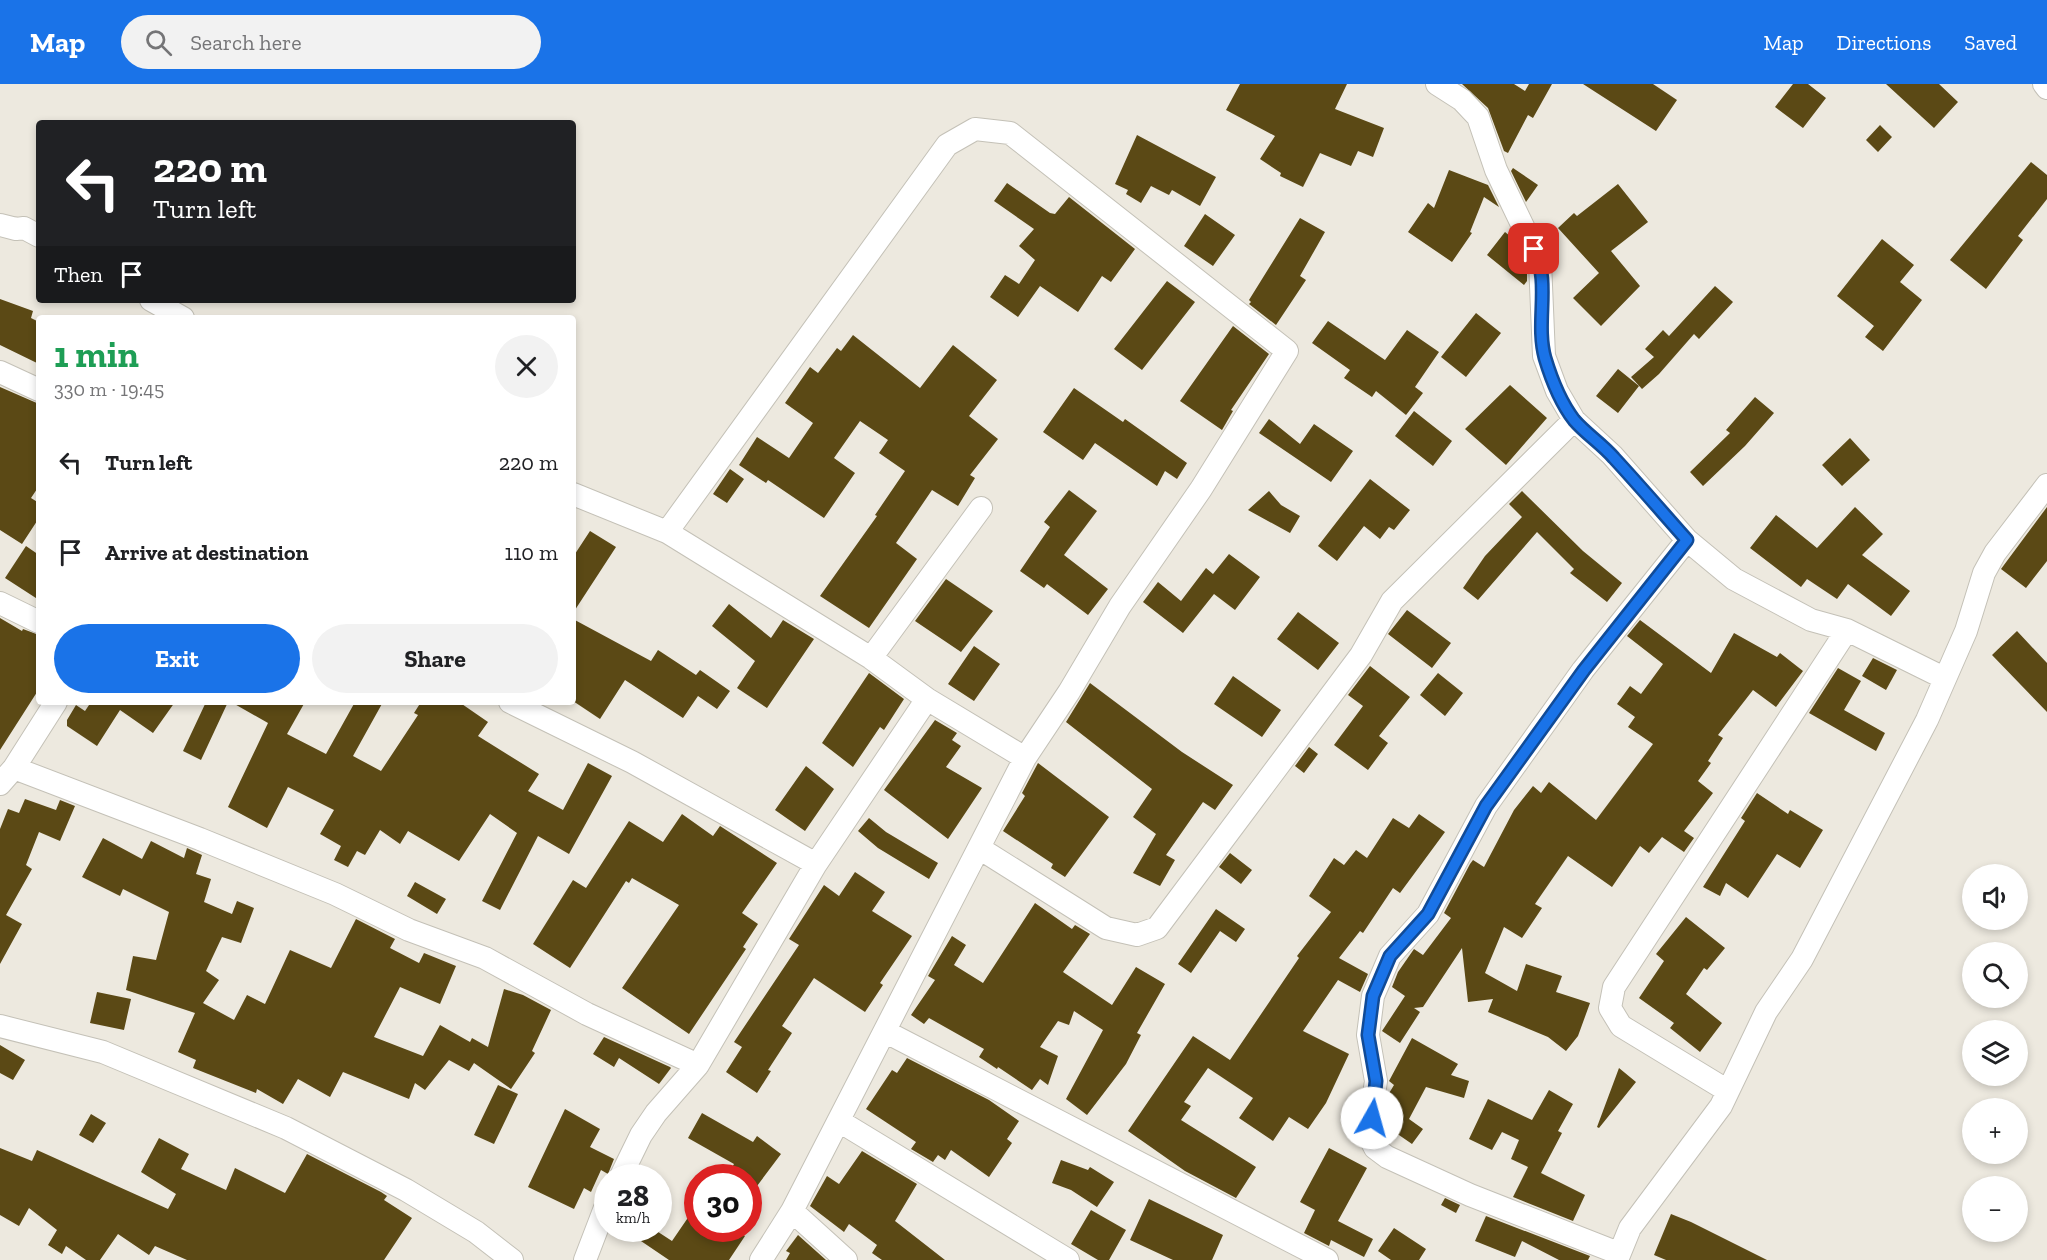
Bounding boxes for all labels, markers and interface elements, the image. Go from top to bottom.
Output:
search box [121,15,541,69]
text: Map [30,26,85,59]
icon: search [142,26,175,59]
text: Search here [190,29,302,56]
text: Map [1764,30,1804,55]
text: Directions [1837,30,1931,55]
text: Saved [1964,30,2017,55]
text: 220 m [153,142,267,193]
icon: left [54,144,132,222]
text: Turn left [153,193,256,225]
pin [1508,223,1559,274]
icon: arrive [1517,232,1550,265]
icon: arrive [115,258,148,291]
text: Then [54,261,103,288]
text: 1 min [54,333,139,376]
button: close [495,335,558,398]
text: 330 m · 19:45 [54,377,164,401]
icon: left [54,446,87,479]
text: Turn left [105,449,192,476]
text: 220 m [499,449,558,476]
icon: arrive [54,536,87,569]
text: Arrive at destination [105,539,308,566]
text: 110 m [504,539,558,566]
button: Exit [54,624,300,693]
button: Share [312,624,558,693]
map controls [1962,864,2028,1242]
button: sound [1962,864,2028,930]
button: search [1962,942,2028,1008]
button: layers [1962,1020,2028,1086]
position arrow [1340,1086,1404,1150]
button: + [1962,1098,2028,1164]
speed limit sign: 30 [684,1164,762,1242]
button: − [1962,1176,2028,1242]
text: 28 [617,1178,649,1214]
text: km/h [616,1209,650,1227]

